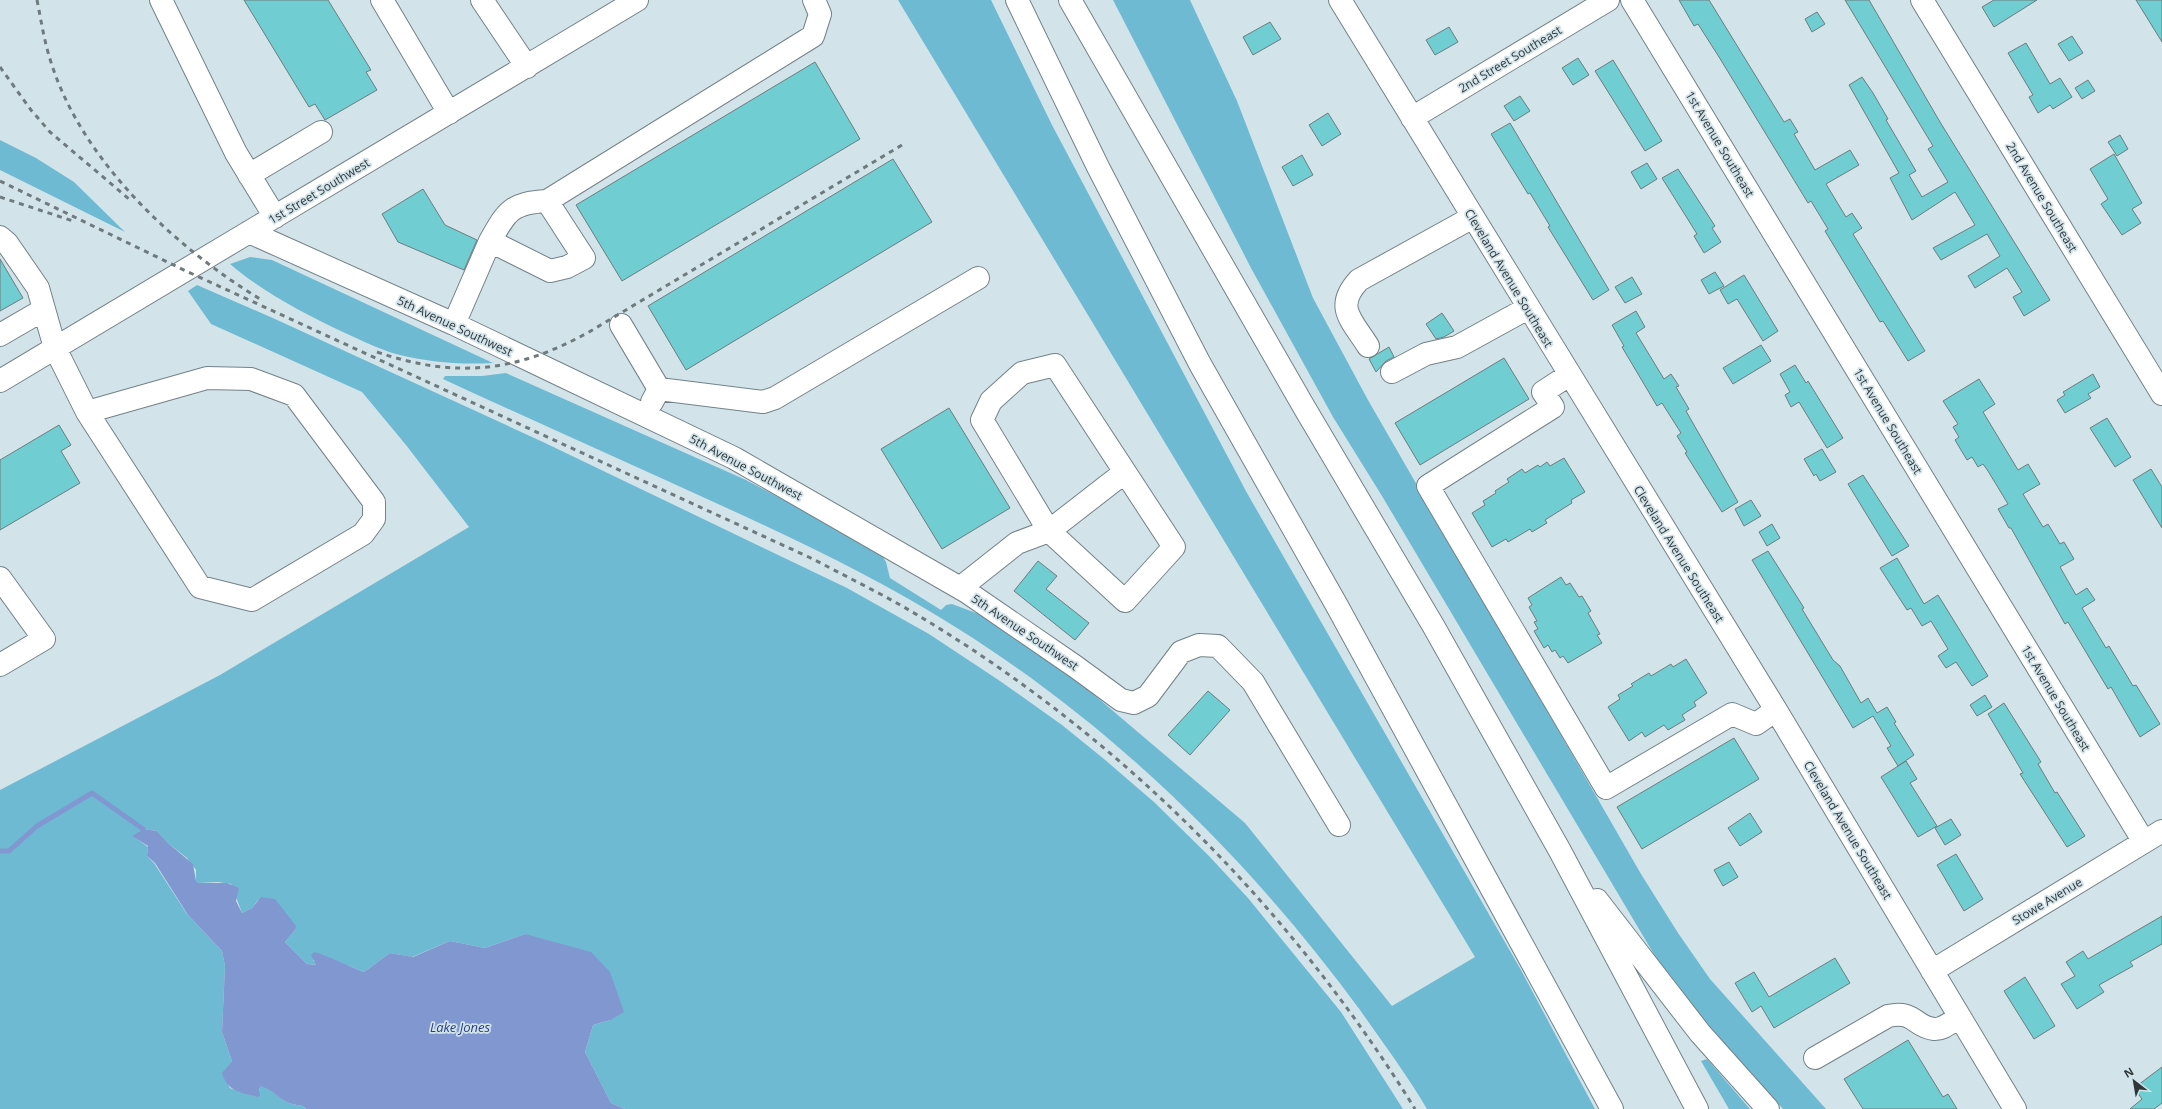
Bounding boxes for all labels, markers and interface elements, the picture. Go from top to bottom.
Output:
street label: 2nd Street Southeast [1455,21,1565,97]
street label: 1st Avenue Southeast [1682,88,1758,200]
street label: 2nd Avenue Southeast [2002,139,2082,255]
street label: 1st Street Southwest [265,154,373,228]
street label: Cleveland Avenue Southeast [1461,206,1557,350]
street label: 5th Avenue Southwest [395,292,515,360]
street label: 1st Avenue Southeast [1850,365,1926,477]
street label: 5th Avenue Southwest [687,430,805,504]
street label: Cleveland Avenue Southeast [1630,482,1728,626]
street label: 5th Avenue Southwest [968,590,1082,674]
street label: 1st Avenue Southeast [2018,642,2094,754]
street label: Cleveland Avenue Southeast [1800,758,1896,902]
street label: Stowe Avenue [2009,873,2085,929]
water label: Lake Jones [430,1018,490,1036]
north arrow [2114,1061,2154,1101]
text: N [2121,1063,2136,1081]

